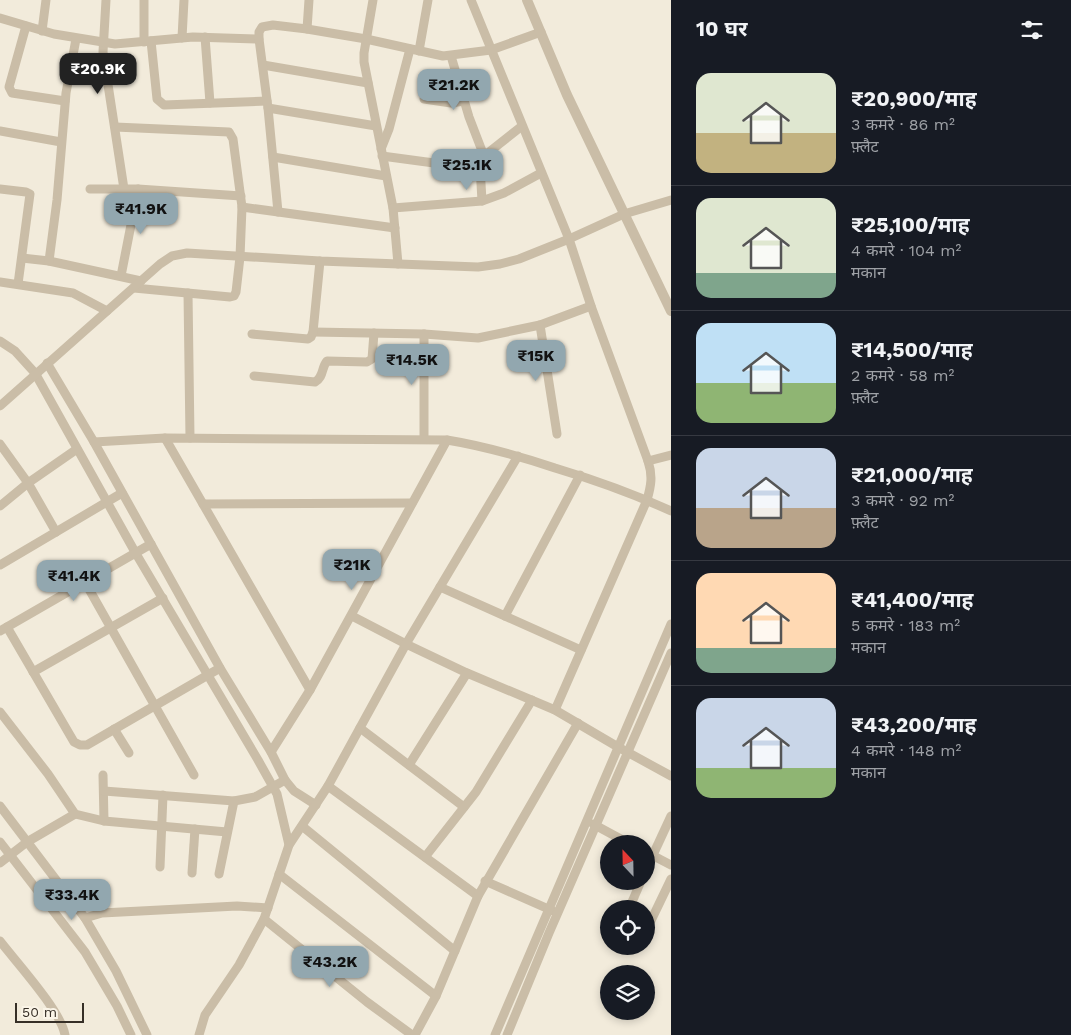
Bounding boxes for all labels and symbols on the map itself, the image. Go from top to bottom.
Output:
pin: ₹20.9K [57,52,139,95]
pin: ₹21.2K [413,68,495,111]
pin: ₹25.1K [426,148,508,191]
pin: ₹41.9K [100,192,182,235]
pin: ₹15K [506,340,566,382]
pin: ₹14.5K [371,344,453,386]
pin: ₹21K [322,548,382,591]
pin: ₹41.4K [33,560,115,602]
north arrow [600,835,655,890]
pin: ₹33.4K [31,878,113,921]
pin: ₹43.2K [289,946,371,988]
scale bar [15,1000,84,1023]

